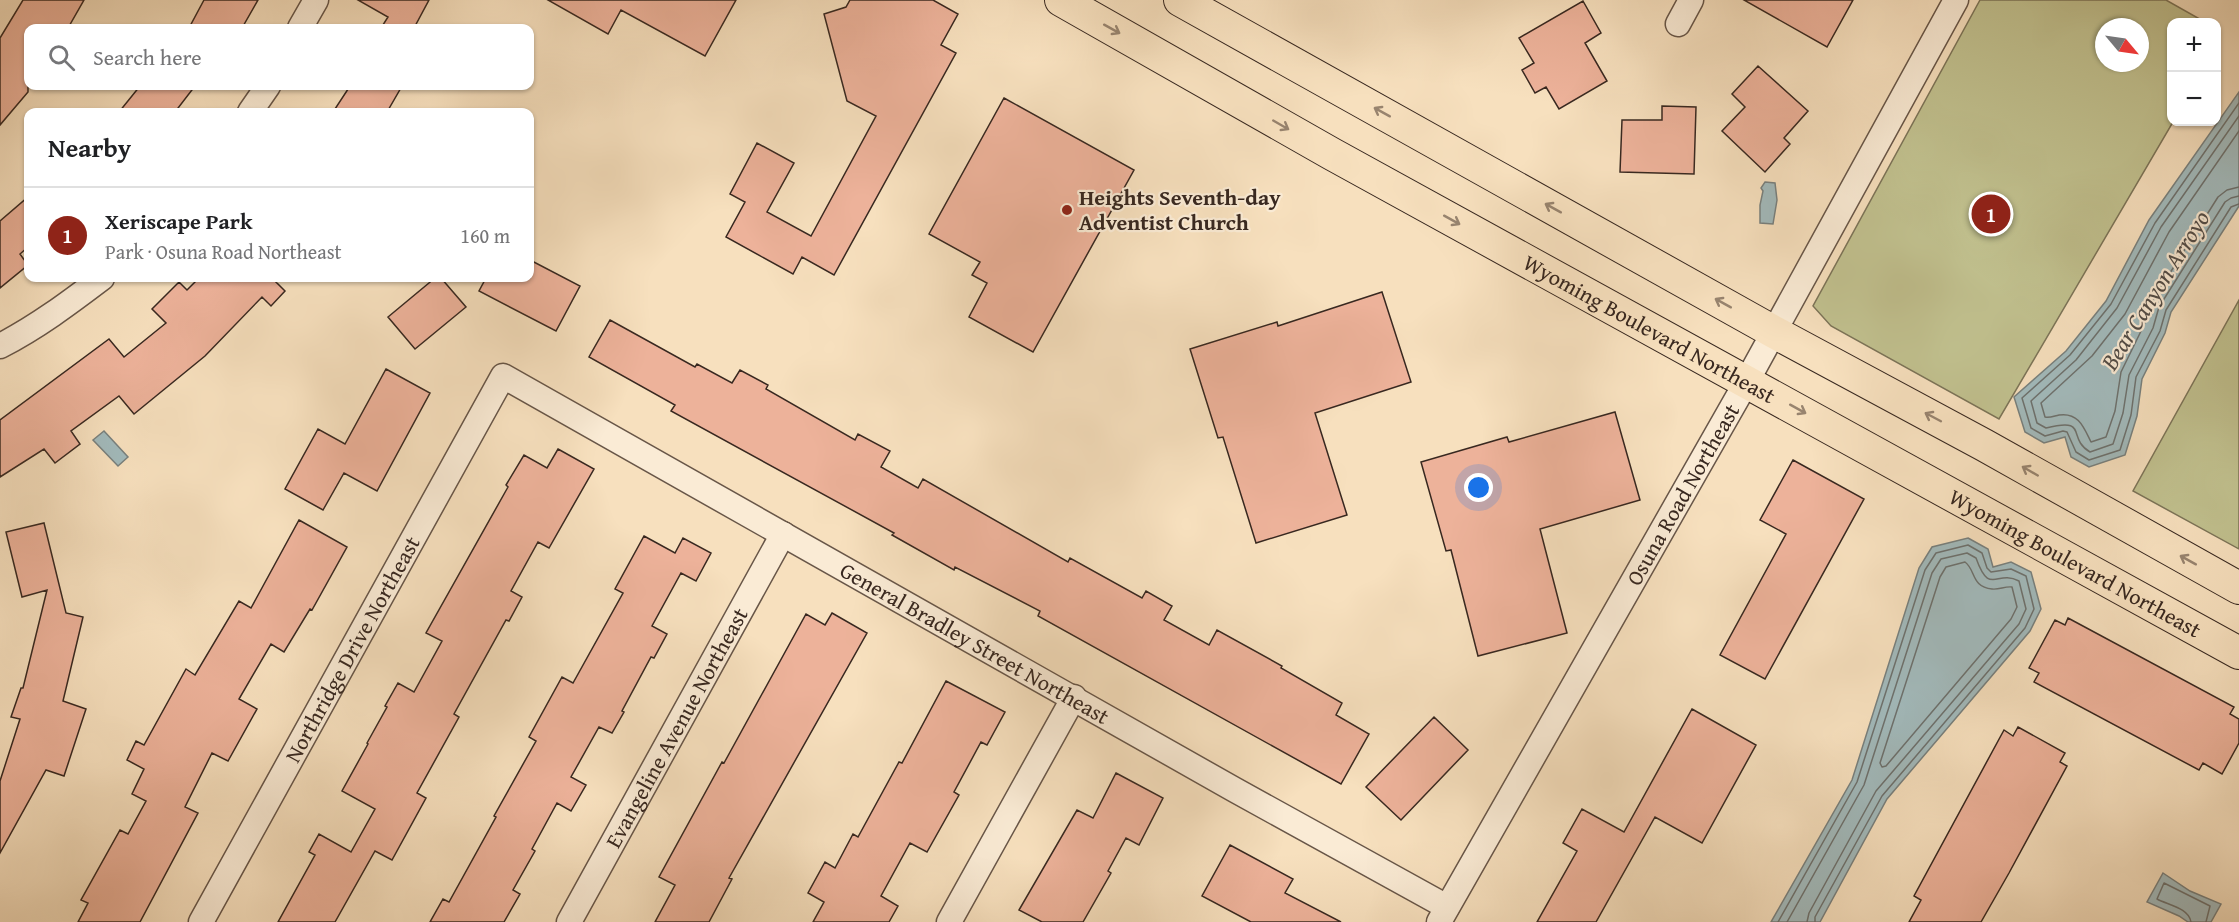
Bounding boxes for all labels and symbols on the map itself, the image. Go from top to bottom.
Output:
north arrow [2095,18,2149,72]
one-way arrow [1103,23,1120,35]
one-way arrow [1374,106,1391,118]
one-way arrow [1272,119,1289,131]
place label: Heights Seventh-day Adventist Church [1079,181,1281,238]
pin: 1 [1972,192,2010,236]
one-way arrow [1544,202,1562,213]
marker: Heights Seventh-day Adventist Church [1060,203,1074,217]
water label: Bear Canyon Arroyo [2091,204,2218,377]
one-way arrow [1443,214,1460,226]
street label: Wyoming Boulevard Northeast [1518,246,1782,411]
one-way arrow [1715,297,1732,309]
street label: Osuna Road Northeast [1618,397,1747,591]
one-way arrow [1788,404,1806,415]
one-way arrow [1924,411,1942,422]
one-way arrow [2022,465,2039,477]
your location [1464,473,1493,502]
street label: Wyoming Boulevard Northeast [1943,481,2207,645]
street label: Northridge Drive Northeast [276,530,428,768]
one-way arrow [2180,553,2197,565]
street label: General Bradley Street Northeast [834,554,1116,732]
street label: Evangeline Avenue Northeast [597,601,756,854]

